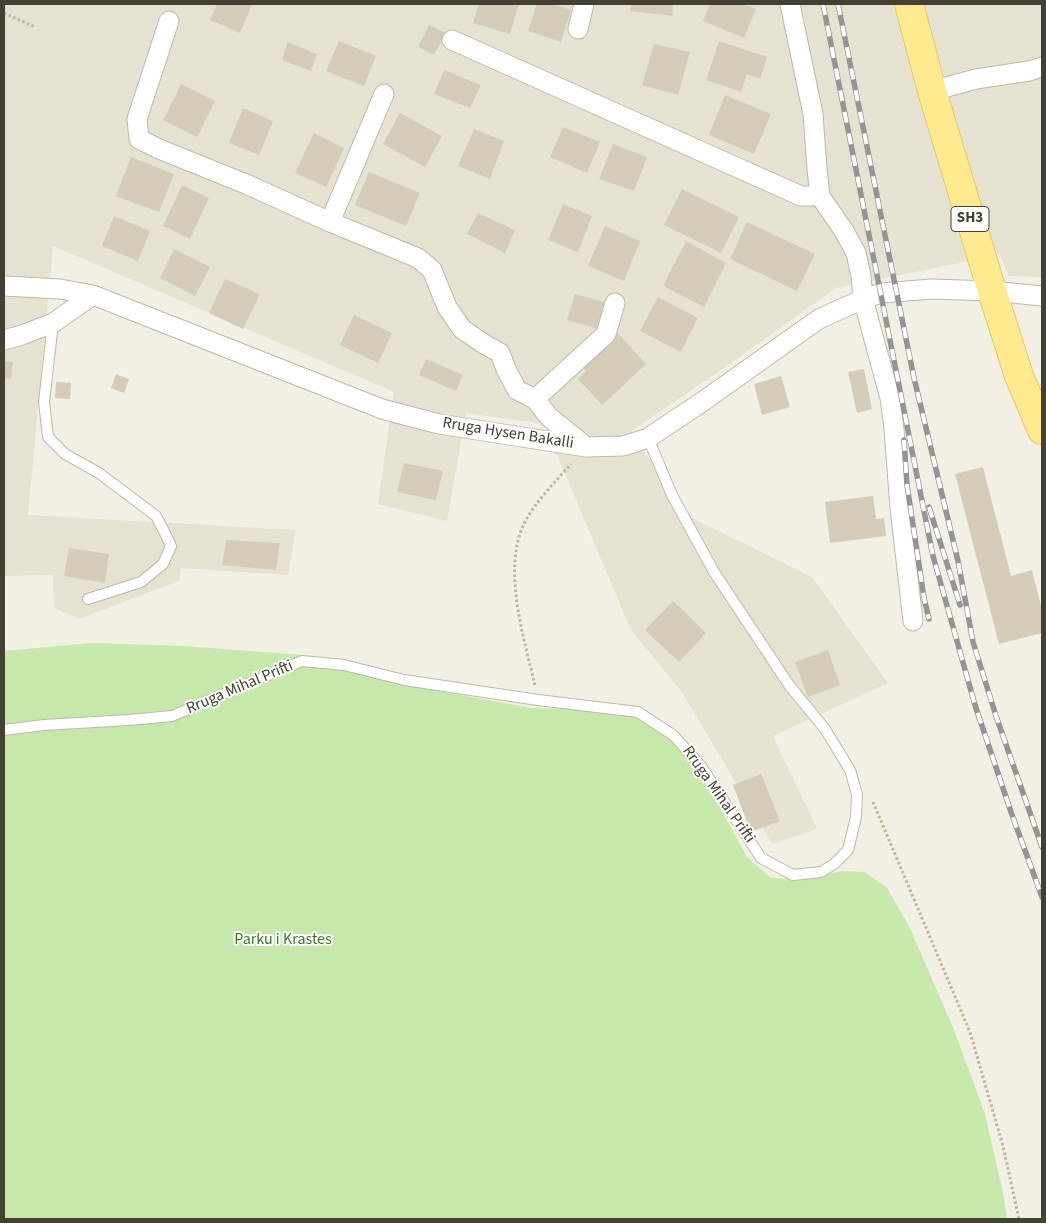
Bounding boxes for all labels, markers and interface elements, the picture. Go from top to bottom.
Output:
road number: SH3 [951,206,989,232]
street label: Rruga Hysen Bakalli [441,414,575,454]
street label: Rruga Mihal Prifti [184,657,296,719]
street label: Rruga Mihal Prifti [677,743,759,847]
park label: Parku i Krastes [234,930,332,950]

